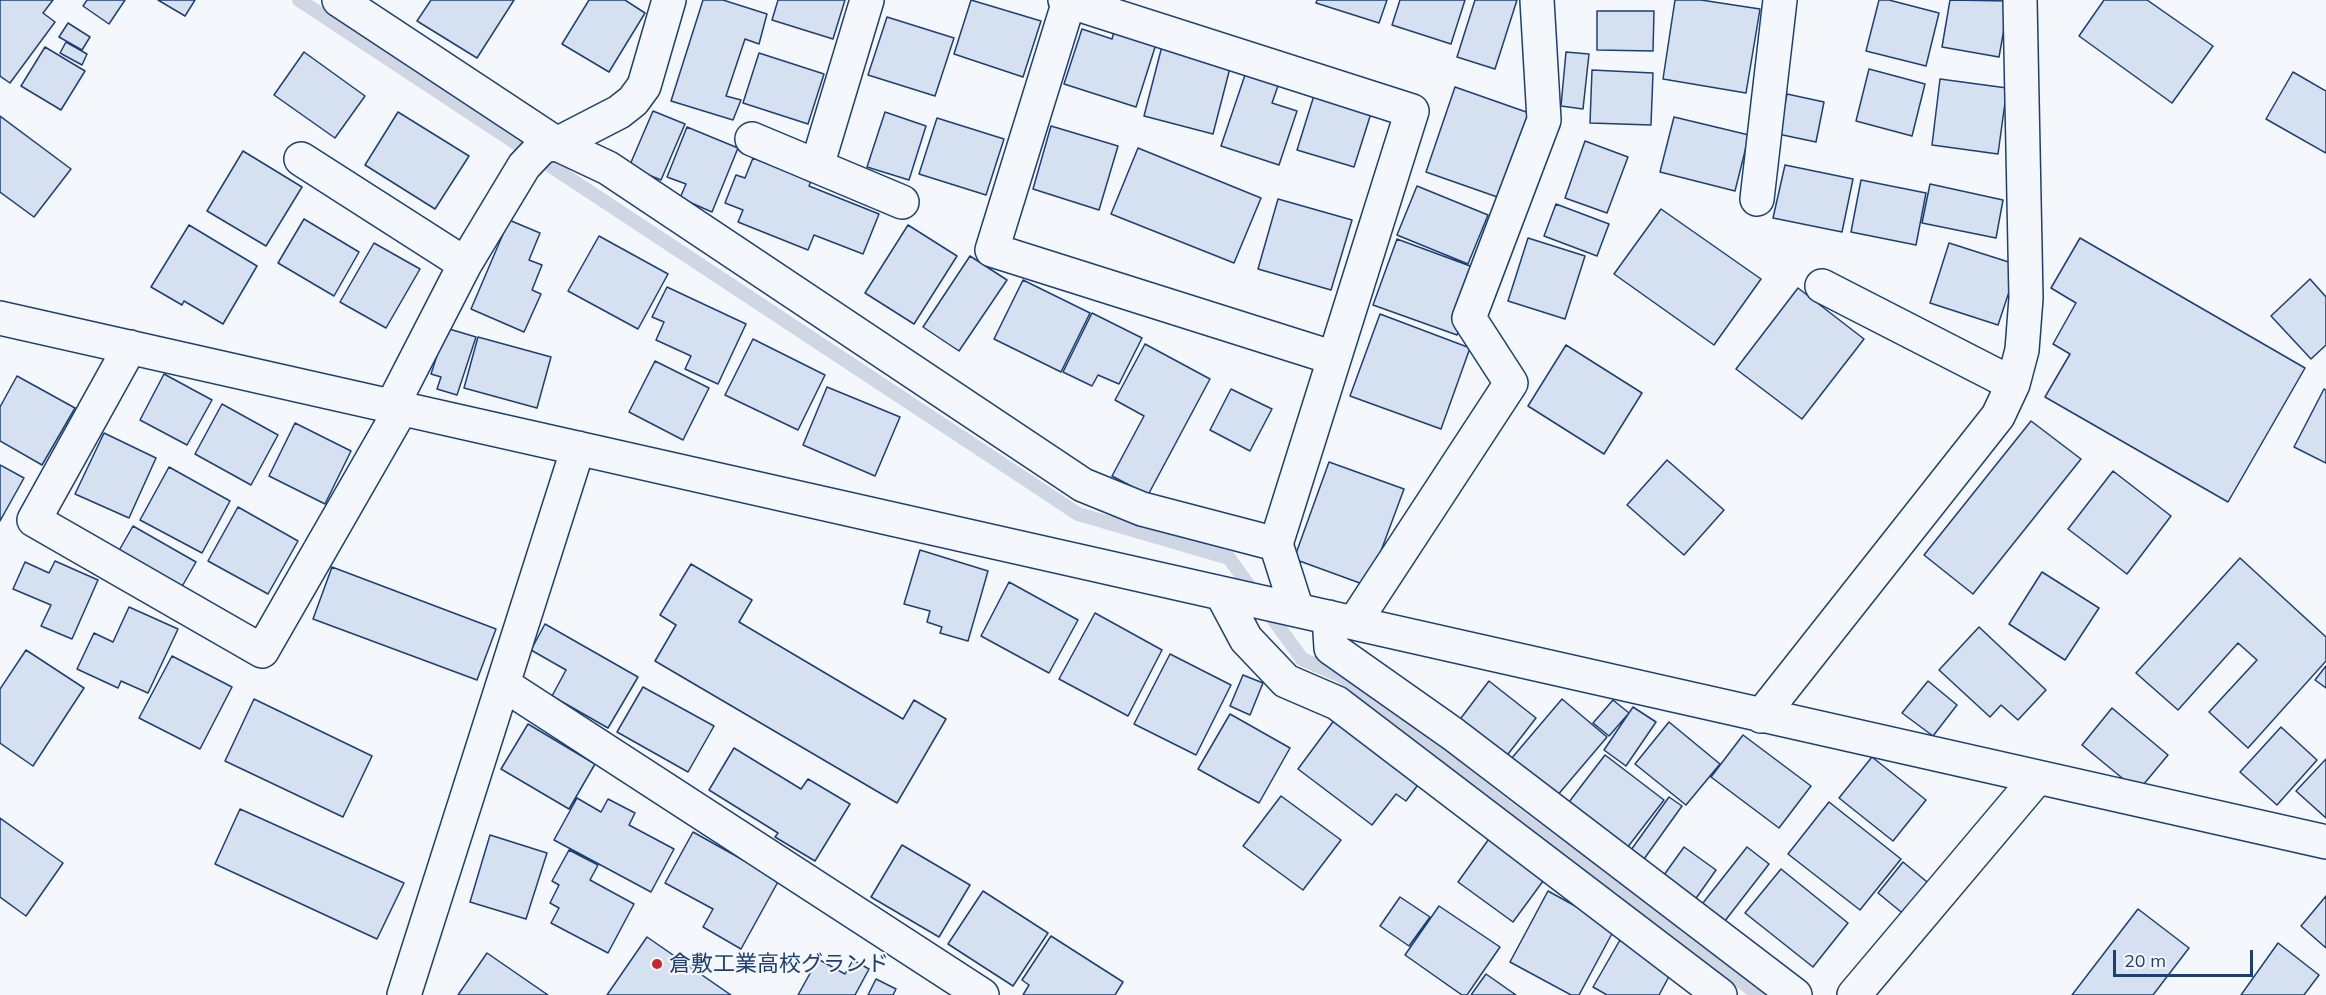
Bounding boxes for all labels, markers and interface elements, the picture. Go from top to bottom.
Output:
scale bar [2116,938,2256,976]
text: 20 m [2124,949,2166,972]
place label: 倉敷工業高校グランド [669,951,889,977]
marker: 倉敷工業高校グランド [650,957,664,971]

